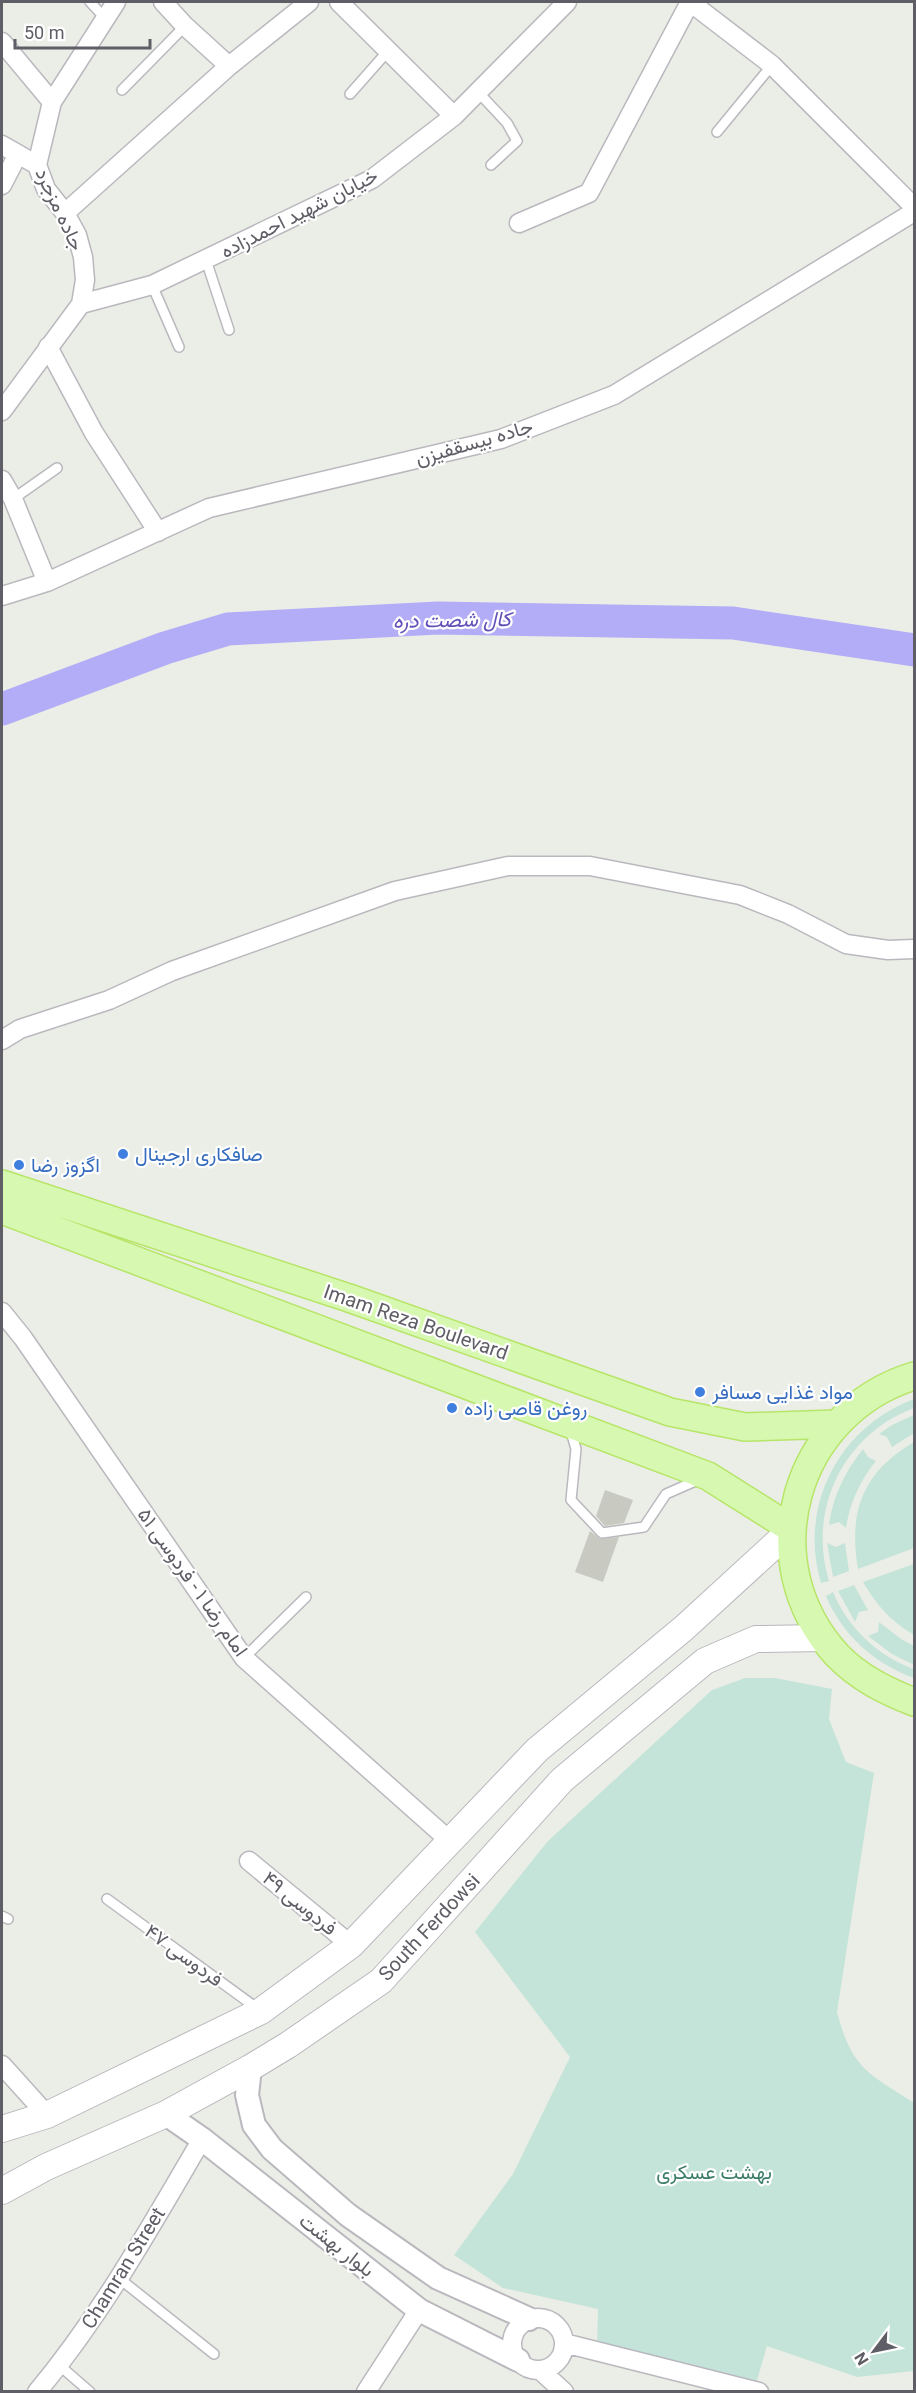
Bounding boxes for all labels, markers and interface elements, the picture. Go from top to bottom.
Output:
scale bar [15,12,150,50]
text: 50 m [24,22,64,43]
street label: خیابان شهید احمدزاده [216,163,382,264]
street label: جاده مزجرد [30,164,90,255]
street label: جاده بیسقفیزن [413,414,536,471]
water label: کال شصت دره [393,607,515,634]
place label: صافکاری ارجینال [135,1142,263,1167]
marker: صافکاری ارجینال [116,1147,130,1161]
place label: اگزوز رضا [31,1153,100,1178]
marker: اگزوز رضا [12,1158,26,1172]
street label: Imam Reza Boulevard [321,1279,511,1365]
place label: مواد غذایی مسافر [711,1380,853,1405]
marker: مواد غذایی مسافر [693,1385,707,1399]
place label: روغن قاصی زاده [464,1396,587,1421]
marker: روغن قاصی زاده [445,1401,459,1415]
street label: امام رضا ۱ - فردوسی ۵۱ [132,1503,253,1661]
street label: فردوسی ۴۹ [257,1866,342,1941]
street label: South Ferdowsi [373,1868,485,1986]
street label: فردوسی ۴۷ [140,1919,228,1992]
park label: بهشت عسکری [656,2160,772,2185]
street label: Chamran Street [76,2203,170,2333]
street label: بلوار بهشت [294,2208,379,2283]
north arrow [844,2321,904,2381]
text: N [851,2349,873,2369]

